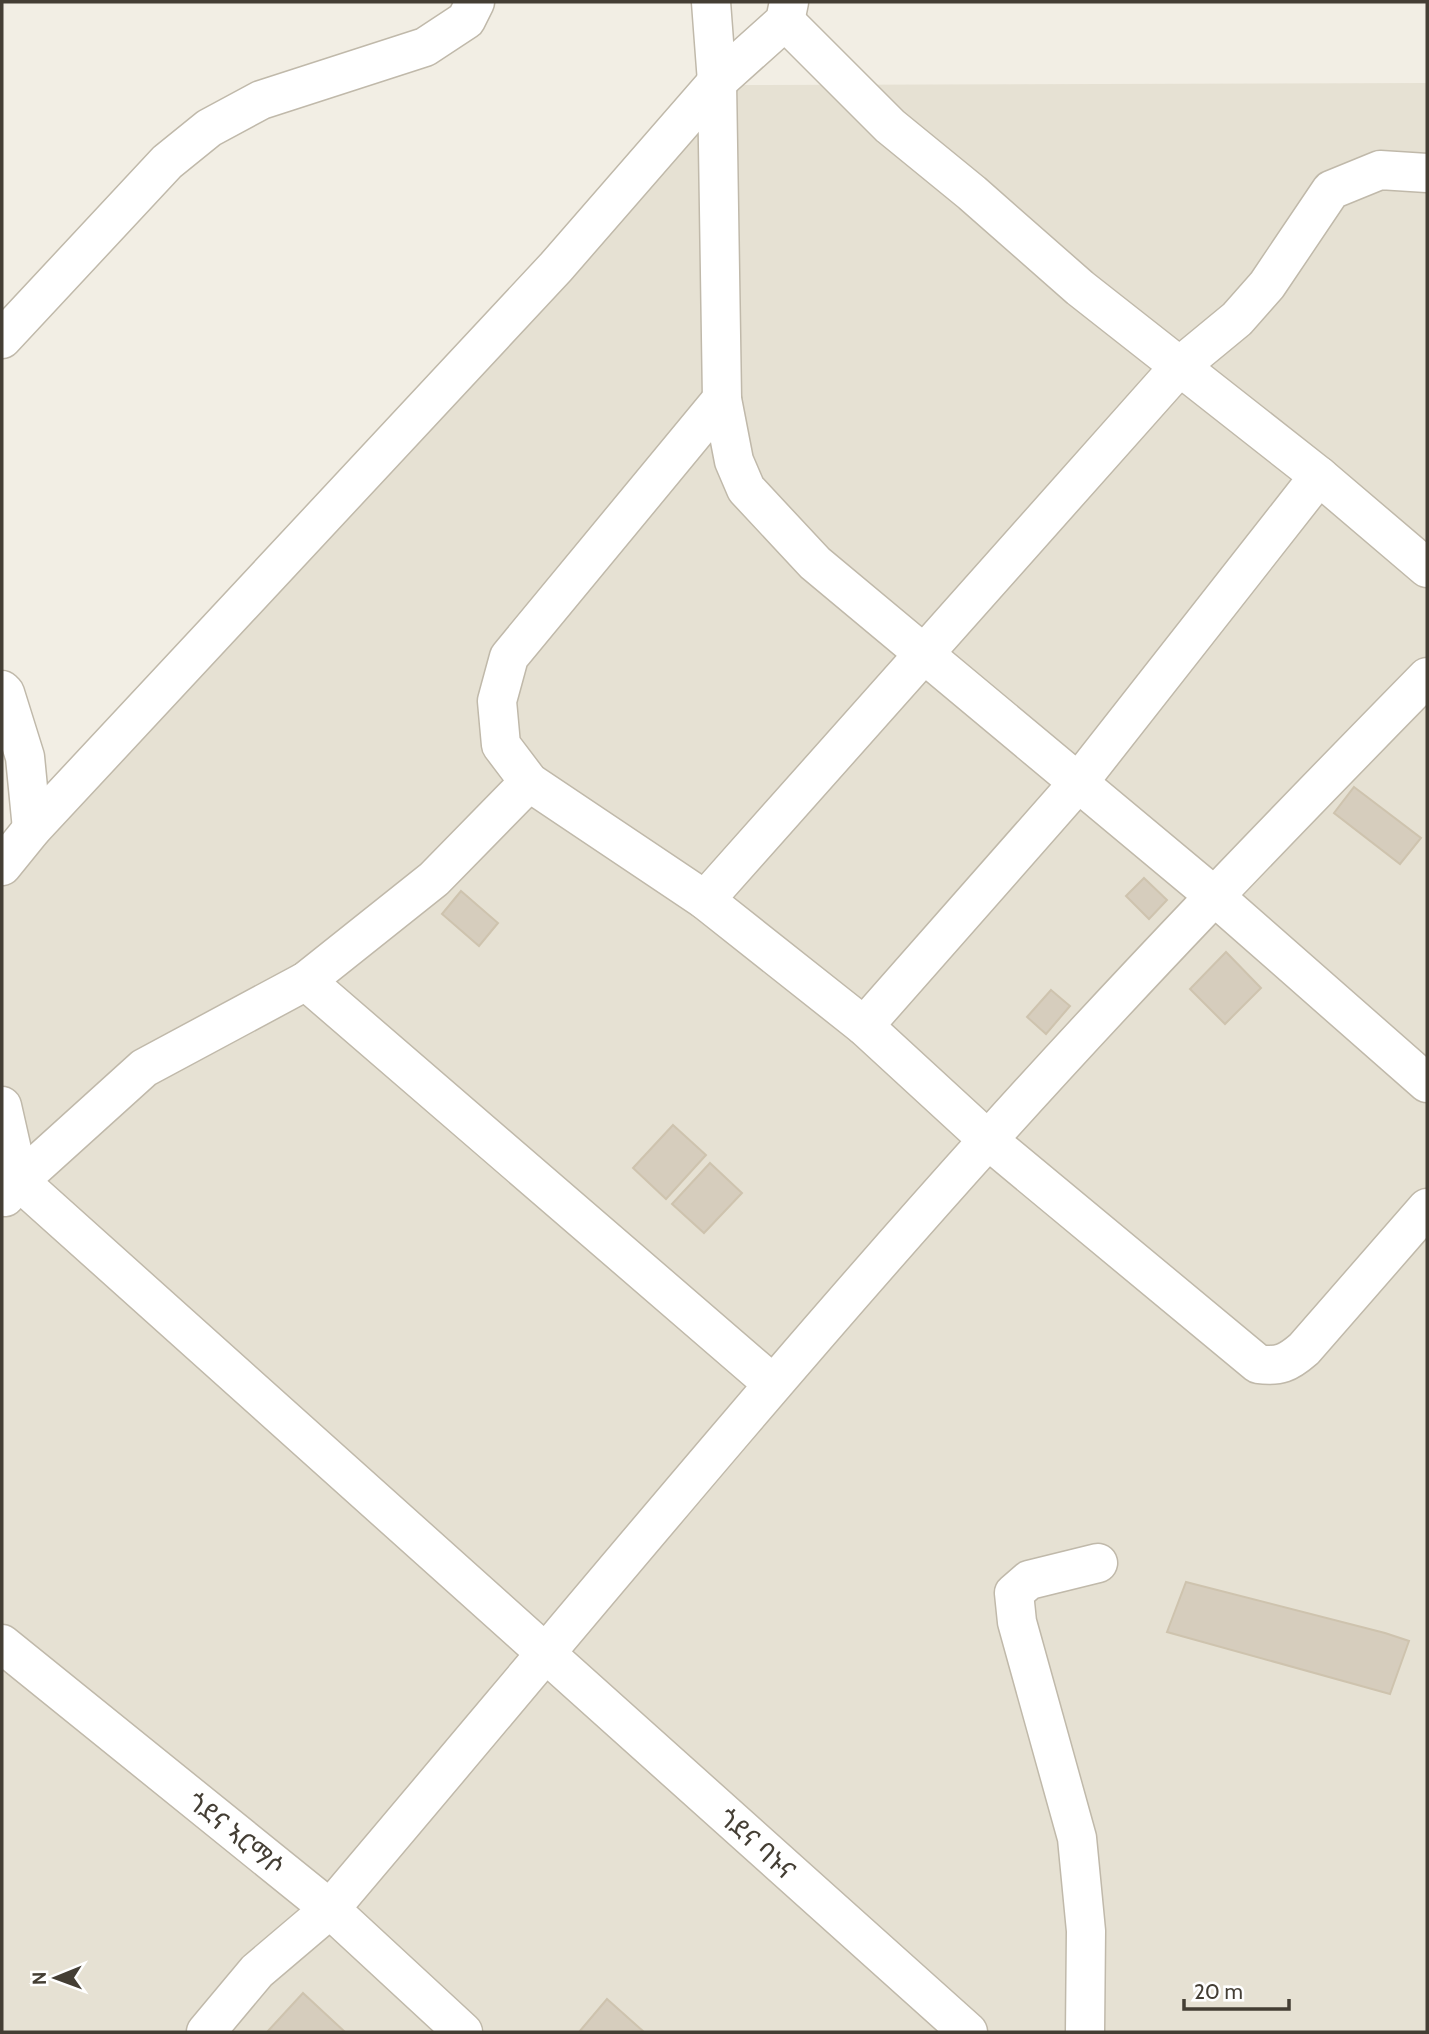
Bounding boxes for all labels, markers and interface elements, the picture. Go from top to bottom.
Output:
street label: ጎደና ኣርማሶ [181,1785,291,1883]
street label: ጎደና ባኑና [712,1801,802,1887]
north arrow [21,1943,91,2013]
scale bar [1184,1968,1289,2012]
text: N [28,1971,51,1985]
text: 20 m [1194,1979,1243,2004]

